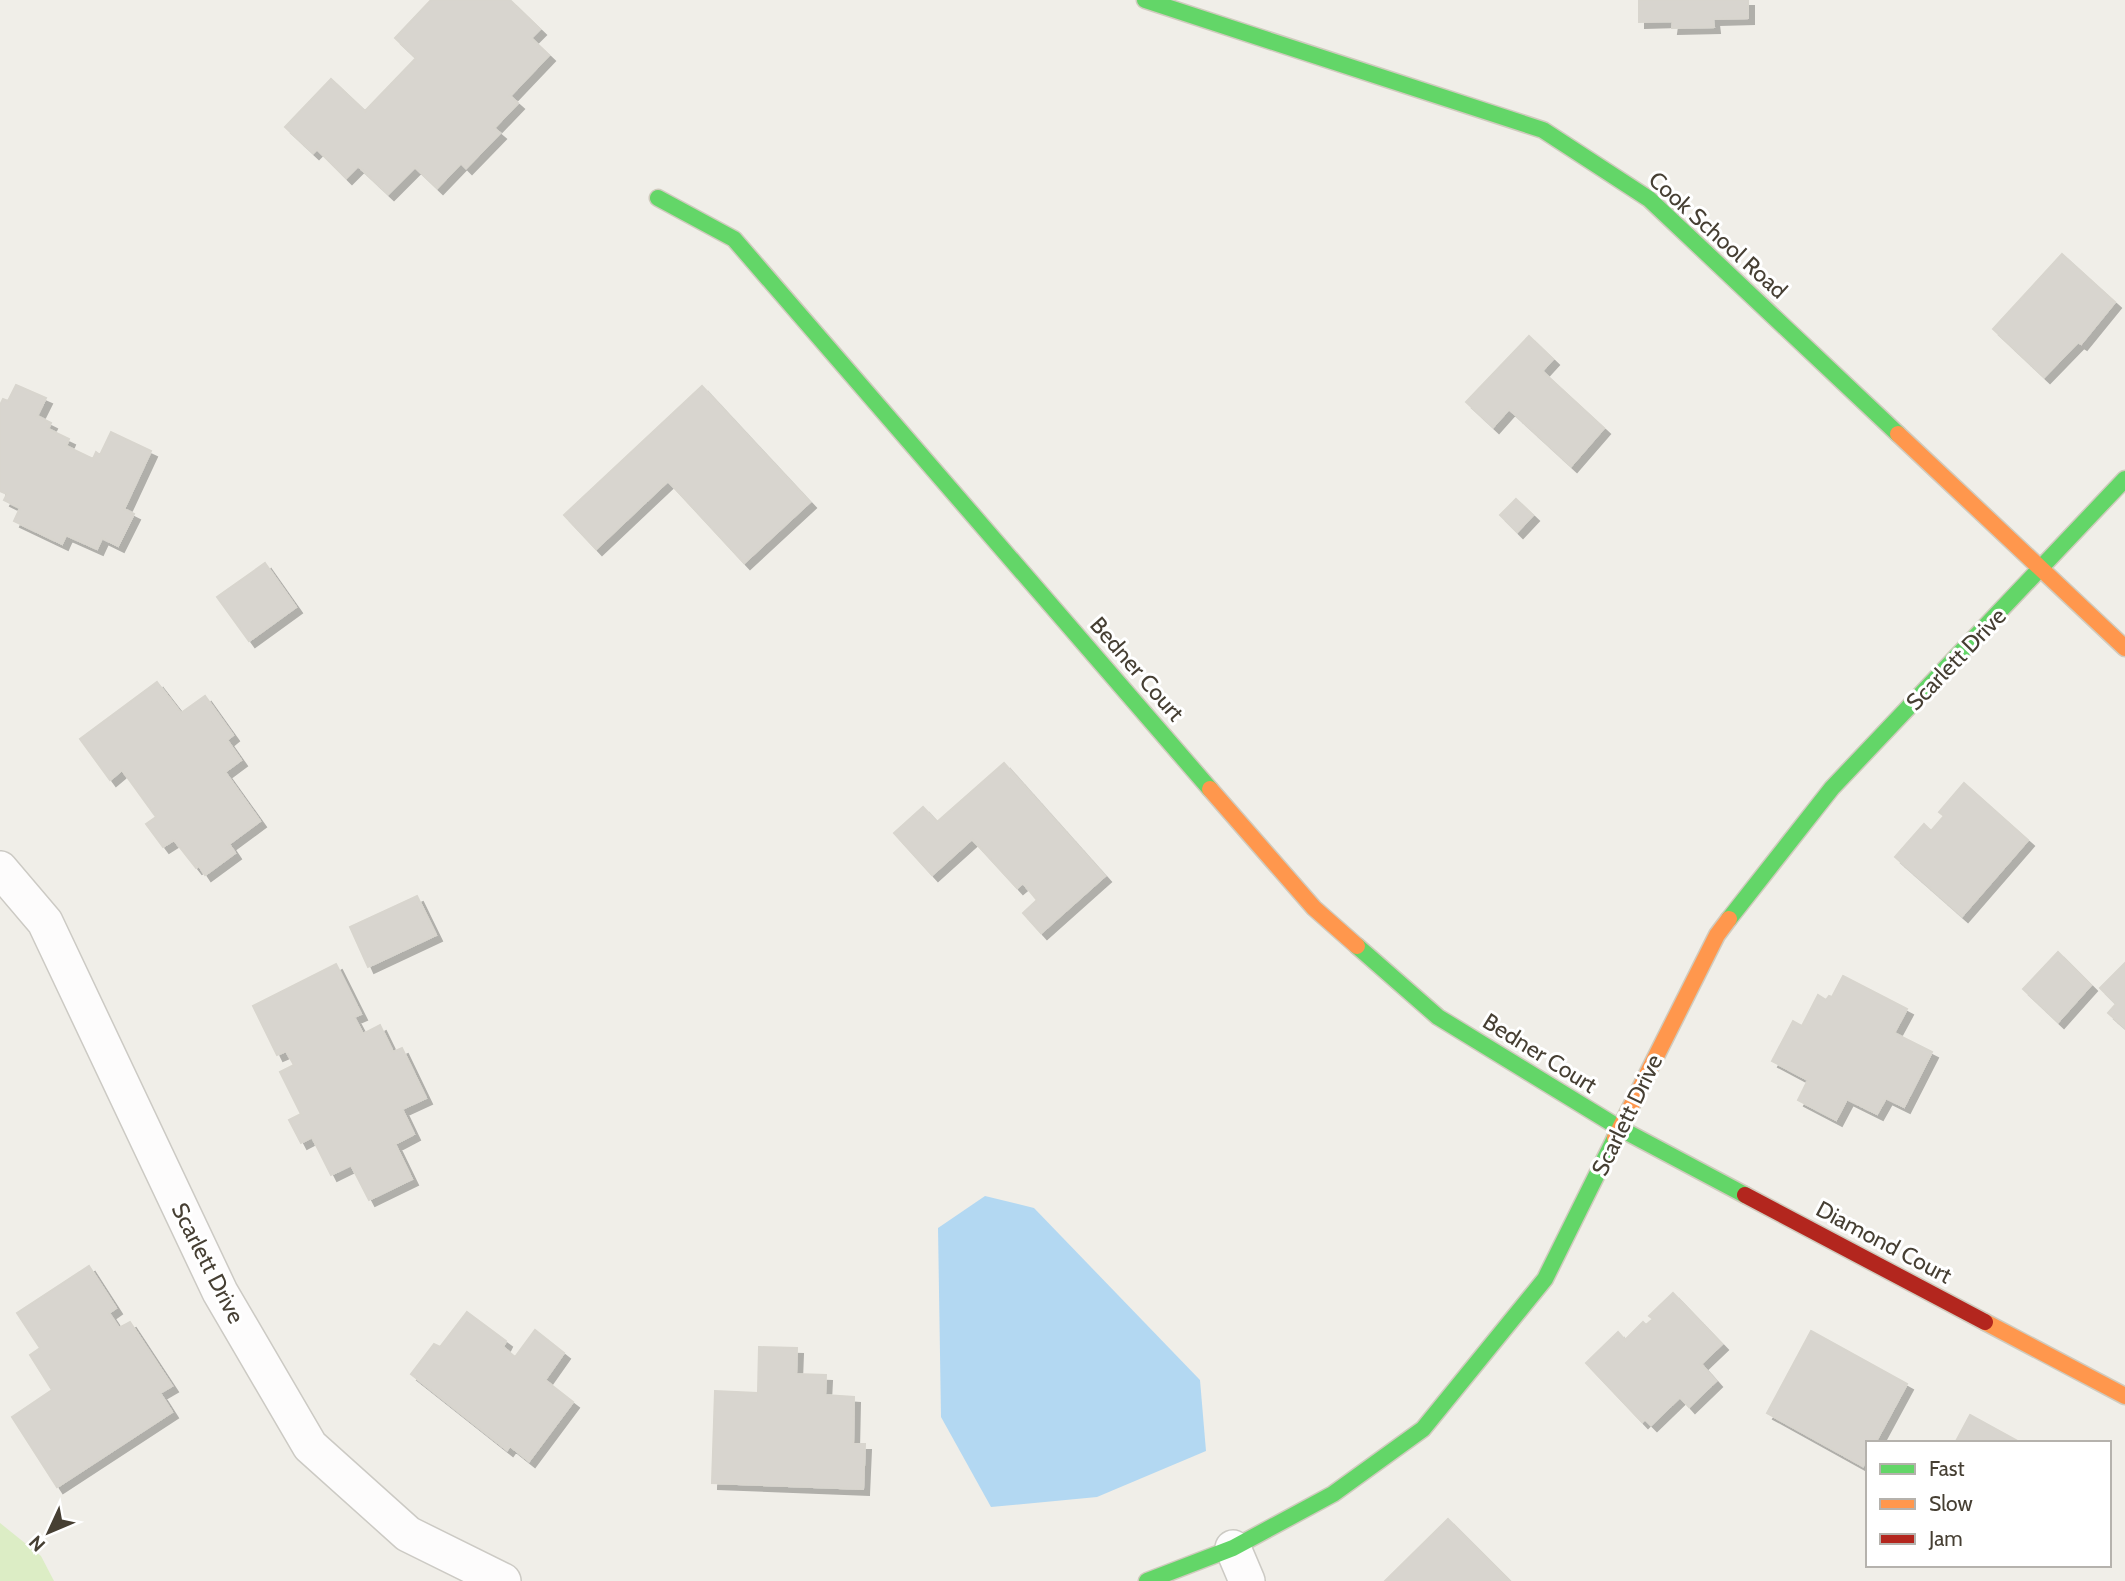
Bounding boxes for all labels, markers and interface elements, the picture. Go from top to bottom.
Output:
street label: Cook School Road [1643,165,1793,305]
street label: Scarlett Drive [1900,602,2012,716]
street label: Bedner Court [1084,611,1190,727]
street label: Bedner Court [1478,1007,1602,1099]
street label: Scarlett Drive [1586,1050,1669,1180]
street label: Diamond Court [1811,1195,1957,1290]
street label: Scarlett Drive [166,1198,250,1328]
legend [1866,1441,2111,1567]
text: Fast [1929,1456,1965,1481]
text: Slow [1929,1491,1973,1516]
north arrow [14,1497,84,1567]
text: Jam [1928,1526,1963,1551]
text: N [24,1531,50,1556]

